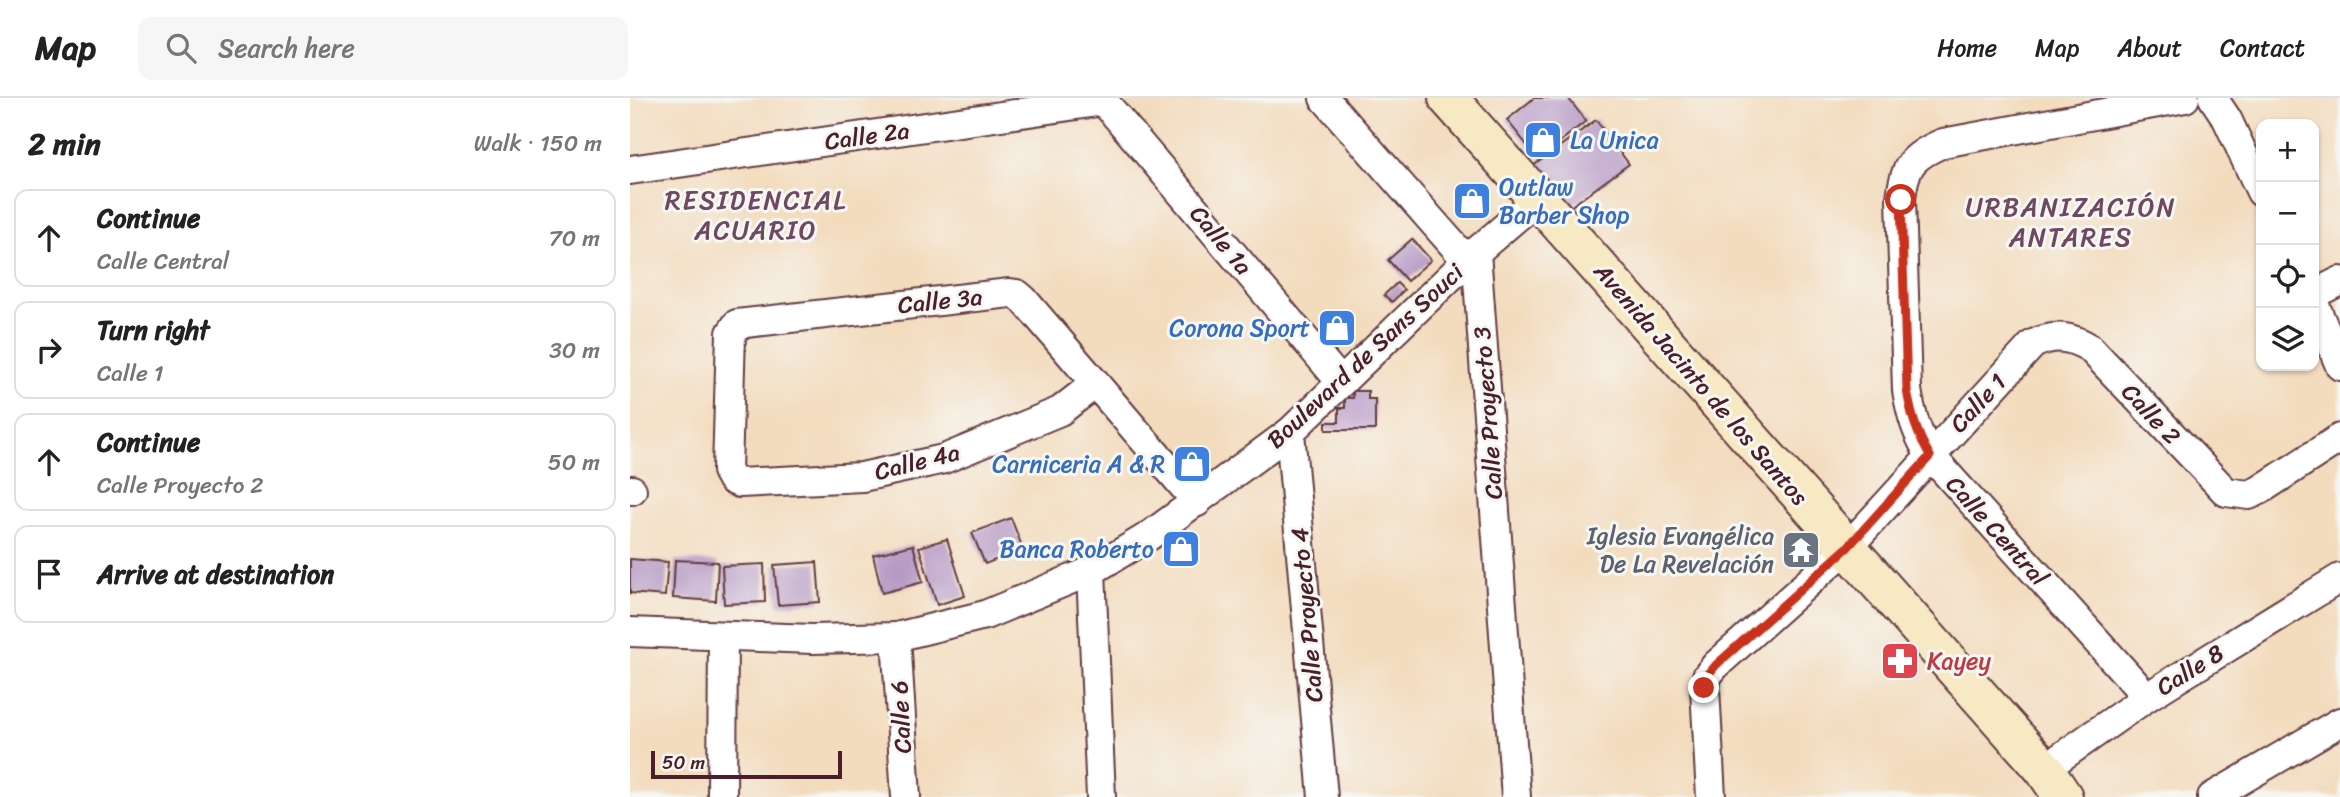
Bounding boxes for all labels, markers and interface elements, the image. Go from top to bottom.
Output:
search box [138,17,628,80]
text: Map [35,19,96,77]
text: Search here [218,25,355,71]
text: Home [1937,27,1997,69]
text: Map [2035,27,2079,69]
text: About [2117,27,2182,69]
text: Contact [2220,27,2305,69]
icon: search [162,29,200,67]
street label: Calle 2a [822,109,912,163]
text: 2 min [28,117,101,171]
shop icon: La Unica [1522,119,1564,161]
place label: La Unica [1570,119,1659,161]
map controls [2256,119,2319,371]
button: + [2256,119,2319,182]
text: Walk · 150 m [474,123,602,164]
place label: Outlaw Barber Shop [1499,166,1630,236]
district label: RESIDENCIAL ACUARIO [665,177,847,253]
shop icon: Outlaw Barber Shop [1451,180,1493,222]
button: − [2256,182,2319,245]
route start [1885,184,1916,215]
district label: URBANIZACIÓN ANTARES [1965,184,2177,260]
text: Continue [97,195,200,241]
street label: Calle 1a [1179,195,1263,285]
text: 70 m [549,218,600,259]
icon: ahead [30,219,68,257]
text: Calle Central [97,241,229,282]
button: locate [2256,245,2319,308]
street label: Boulevard de Sans Souci [1256,252,1474,459]
street label: Avenida Jacinto de los Santos [1582,252,1819,515]
street label: Calle 3a [896,276,984,326]
text: Turn right [97,307,210,353]
place label: Corona Sport [1169,307,1310,349]
shop icon: Corona Sport [1316,307,1358,349]
button: layers [2256,308,2319,371]
street label: Calle Proyecto 3 [1461,325,1515,501]
text: 30 m [549,330,600,371]
icon: right [30,331,68,369]
text: Calle 1 [97,353,164,394]
street label: Calle 1 [1939,363,2017,443]
street label: Calle 2 [2111,373,2191,455]
text: Continue [97,419,200,465]
street label: Calle 4a [870,431,964,493]
text: 50 m [548,442,600,483]
icon: ahead [30,443,68,481]
place label: Carniceria A & R [992,443,1165,485]
shop icon: Carniceria A & R [1171,443,1213,485]
text: Calle Proyecto 2 [97,465,264,506]
street label: Calle Central [1935,466,2060,597]
place label: Iglesia Evangélica De La Revelación [1586,515,1774,585]
street label: Calle Proyecto 4 [1278,526,1336,704]
place label: Banca Roberto [999,528,1154,570]
shop icon: Banca Roberto [1160,528,1202,570]
temple icon: Iglesia Evangélica De La Revelación [1780,529,1822,571]
text: Arrive at destination [97,551,334,597]
icon: arrive [30,555,68,593]
street label: Calle 8 [2148,633,2232,707]
pharmacy icon: Kayey [1879,640,1921,682]
place label: Kayey [1927,640,1991,682]
route end [1688,672,1719,703]
street label: Calle 6 [878,679,924,755]
text: 50 m [662,746,705,779]
scale bar [651,748,842,780]

